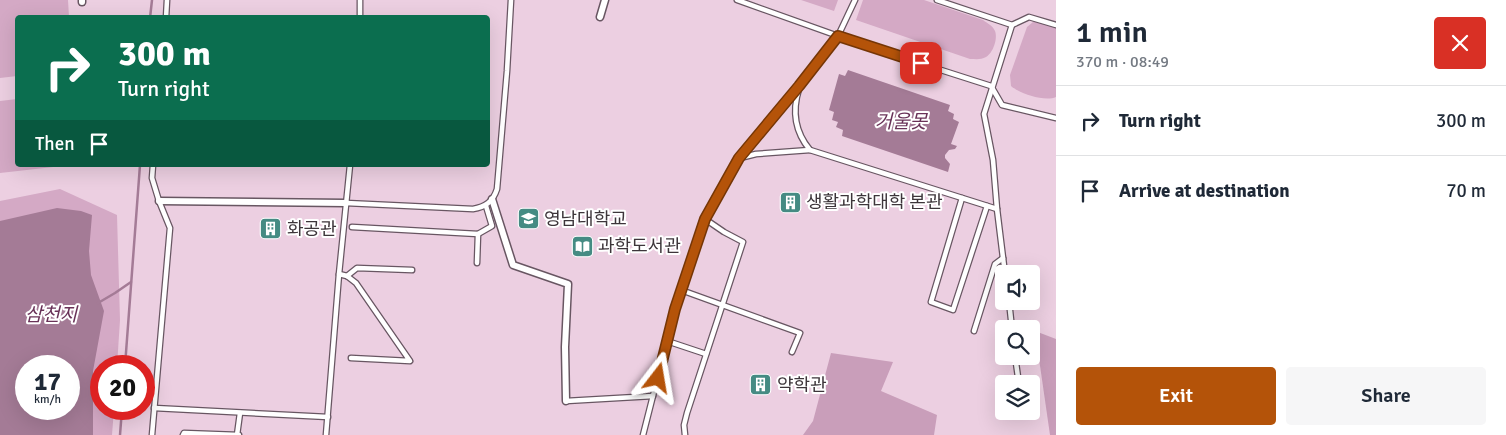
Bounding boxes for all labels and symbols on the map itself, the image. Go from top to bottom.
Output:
pin [900,42,942,84]
water label: 거울못 [875,110,929,134]
building icon: 생활과학대학 본관 [778,190,802,214]
place label: 생활과학대학 본관 [806,191,943,213]
school or university icon: 영남대학교 [516,207,540,231]
place label: 영남대학교 [544,208,627,230]
building icon: 화공관 [259,217,283,241]
place label: 화공관 [287,218,337,240]
library icon: 과학도서관 [570,234,594,258]
place label: 과학도서관 [598,235,681,257]
water label: 삼천지 [25,303,79,327]
position arrow [631,351,683,403]
speed limit sign: 20 [90,355,155,420]
building icon: 약학관 [749,373,773,397]
place label: 약학관 [777,374,827,396]

